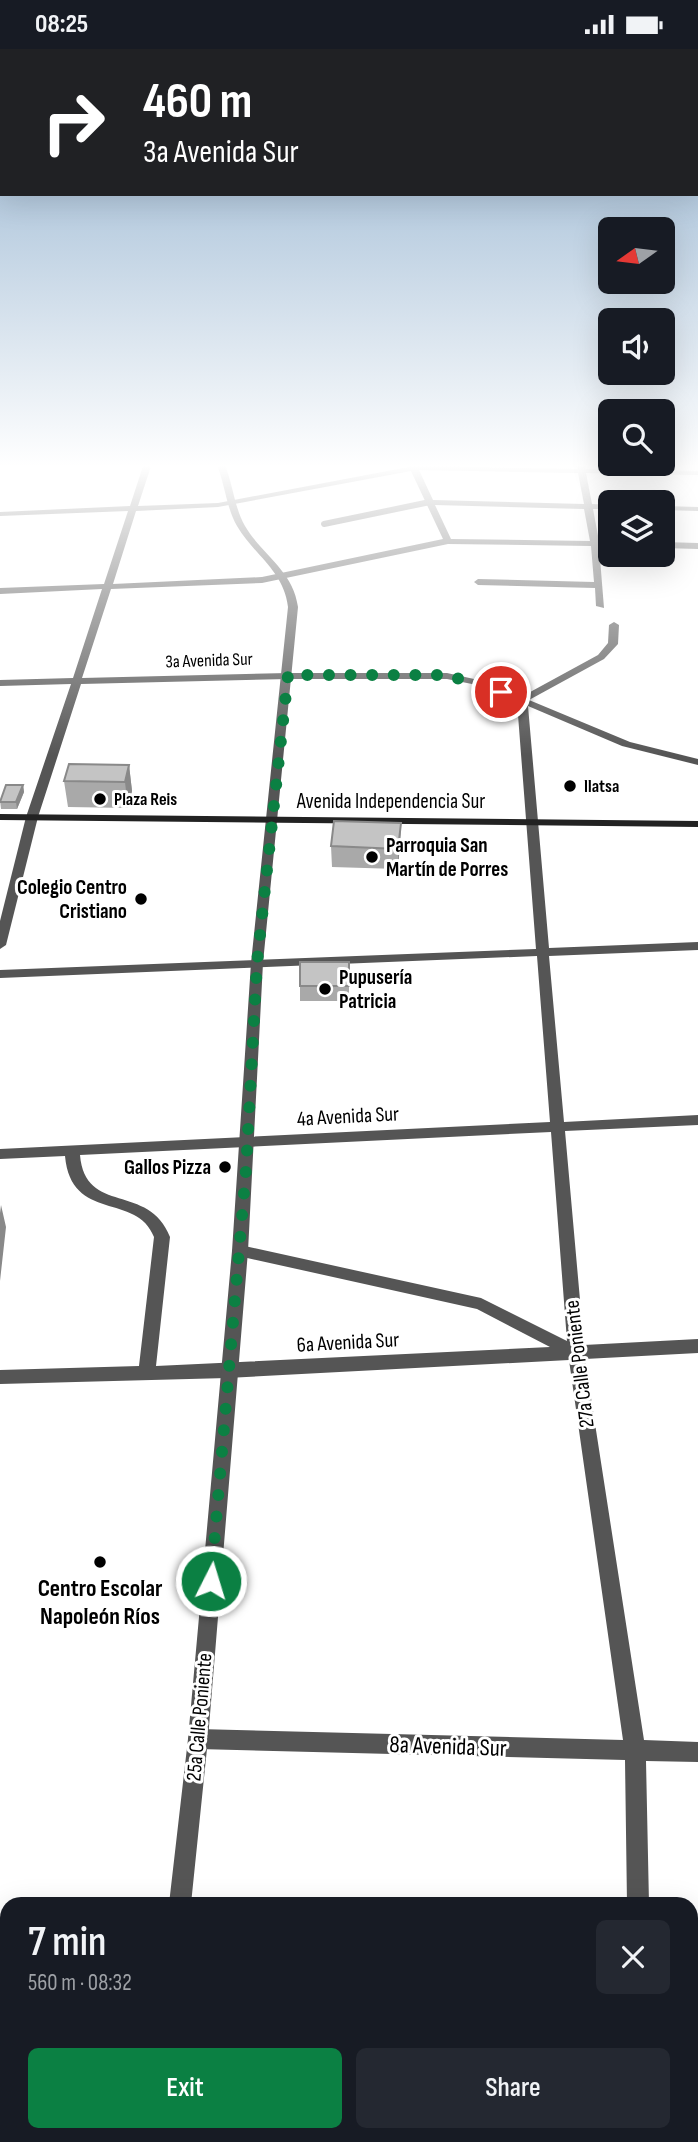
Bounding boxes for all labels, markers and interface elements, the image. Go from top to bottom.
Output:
text: 08:25 [35,9,88,40]
text: 460 m [143,73,252,132]
icon: right [28,77,119,168]
text: 3a Avenida Sur [143,133,299,172]
north arrow [598,217,676,294]
map controls [598,217,675,567]
button: sound [598,308,675,385]
button: search [598,399,675,476]
button: layers [598,490,675,567]
street label: 3a Avenida Sur [165,648,253,673]
pin [471,662,531,722]
icon: arrive [482,673,520,711]
place label: Ilatsa [584,776,619,797]
marker: Ilatsa [562,778,578,794]
place label: Plaza Reis [114,789,177,810]
street label: Avenida Independencia Sur [296,789,485,814]
marker: Plaza Reis [92,791,108,807]
place label: Parroquia San Martín de Porres [386,833,508,882]
marker: Parroquia San Martín de Porres [364,849,380,865]
place label: Colegio Centro Cristiano [17,875,127,924]
marker: Colegio Centro Cristiano [133,891,149,907]
place label: Pupusería Patricia [339,965,412,1014]
marker: Pupusería Patricia [317,981,333,997]
street label: 4a Avenida Sur [296,1101,400,1132]
place label: Gallos Pizza [124,1155,211,1180]
marker: Gallos Pizza [217,1159,233,1175]
street label: 27a Calle Poniente [559,1299,600,1429]
street label: 6a Avenida Sur [296,1327,400,1358]
position arrow [174,1544,248,1618]
marker: Centro Escolar Napoleón Ríos [92,1554,108,1570]
place label: Centro Escolar Napoleón Ríos [38,1574,163,1631]
street label: 25a Calle Poniente [181,1652,218,1782]
street label: 8a Avenida Sur [389,1730,507,1763]
text: 7 min [28,1917,106,1968]
button: close [596,1920,670,1994]
text: 560 m · 08:32 [28,1969,132,1997]
button: Exit [28,2048,342,2128]
button: Share [356,2048,670,2128]

